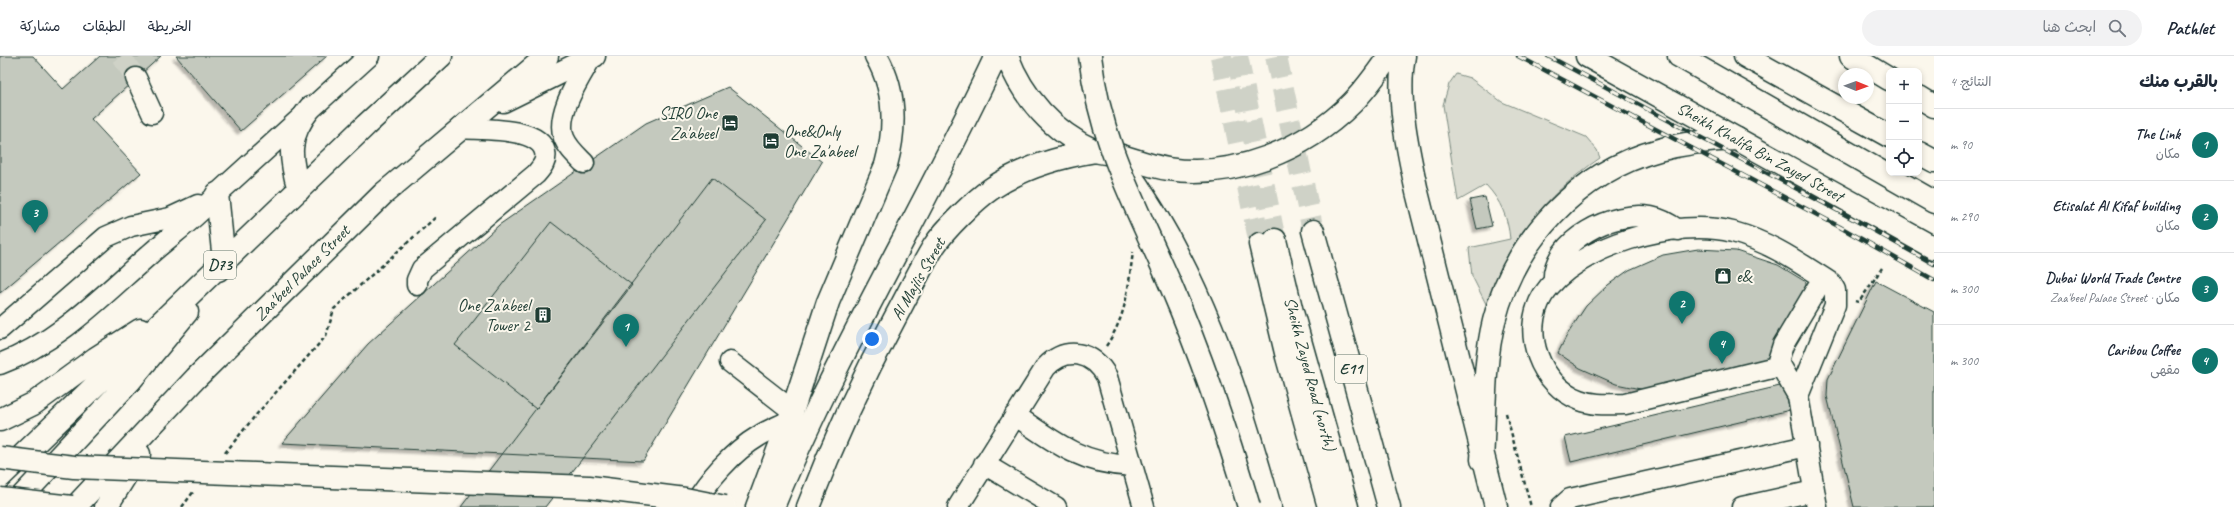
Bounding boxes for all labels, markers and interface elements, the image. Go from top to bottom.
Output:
search box [1862,10,2142,46]
text: Pathlet [2166,16,2214,40]
icon: search [2106,17,2128,39]
text: مشاركة [20,18,60,35]
text: الطبقات [82,18,126,35]
text: الخريطة [148,18,191,35]
text: ابحث هنا [2043,18,2096,37]
north arrow [1838,68,1874,104]
map controls [1886,68,1922,176]
button: + [1886,68,1922,104]
text: بالقرب منك [2139,71,2218,92]
text: النتائج: 4 [1950,74,1992,90]
street label: Sheikh Khalifa Bin Zayed Street [1673,97,1849,208]
place label: SIRO One Za'abeel [659,103,720,144]
button: − [1886,104,1922,140]
hotel icon: SIRO One Za'abeel [720,113,740,133]
place label: One&Only One Za'abeel [784,121,859,162]
text: The Link [2135,125,2180,144]
hotel icon: One&Only One Za'abeel [761,131,781,151]
text: 90 m [1950,137,1972,153]
text: 1 [2202,137,2208,153]
button: locate [1886,140,1922,176]
text: مكان [2156,146,2180,162]
text: Etisalat Al Kifaf building [2052,197,2180,216]
pin: 3 [22,200,48,233]
text: 290 m [1950,209,1978,225]
text: 2 [2202,209,2208,225]
text: مكان [2156,218,2180,234]
street label: Zaa'beel Palace Street [250,219,356,325]
street label: Al Majlis Street [886,232,951,324]
road number: D73 [204,251,236,279]
shop icon: e& [1713,266,1733,286]
place label: e& [1736,266,1754,287]
text: Dubai World Trade Centre [2045,269,2180,288]
text: 300 m [1950,281,1978,297]
text: 3 [2202,281,2208,297]
text: مكان · Zaa'beel Palace Street [2050,290,2180,306]
pin: 2 [1669,291,1695,324]
place label: One Za'abeel Tower 2 [458,295,533,336]
street label: Sheikh Zayed Road (north) [1279,295,1341,454]
building icon: One Za'abeel Tower 2 [533,305,553,325]
pin: 1 [613,314,639,347]
your location [862,329,882,349]
pin: 4 [1709,331,1735,364]
text: Caribou Coffee [2106,341,2180,360]
text: 300 m [1950,353,1978,369]
text: 4 [2202,353,2208,369]
road number: E11 [1335,355,1367,383]
text: مقهى [2150,362,2180,378]

